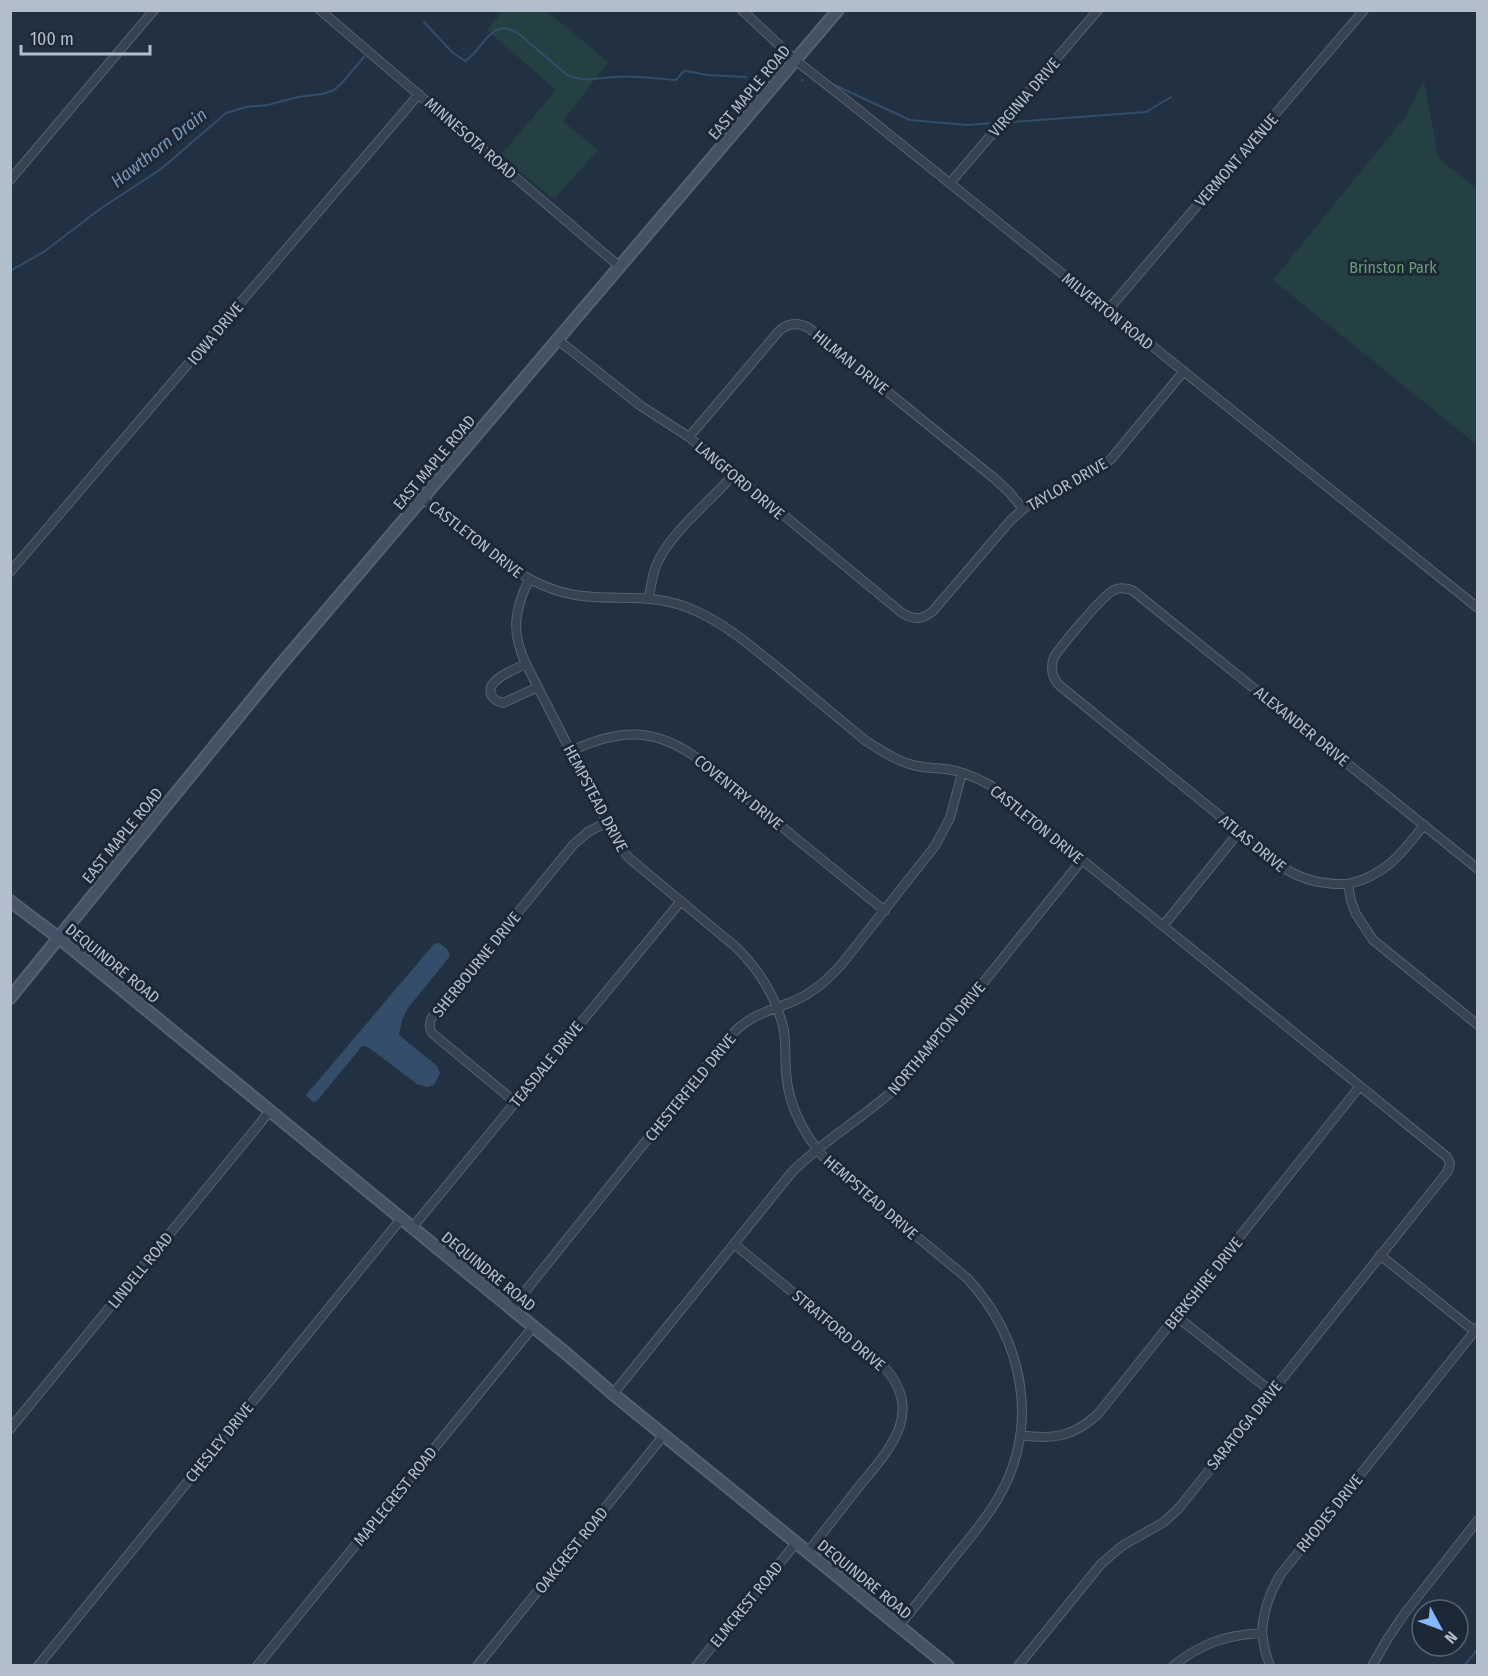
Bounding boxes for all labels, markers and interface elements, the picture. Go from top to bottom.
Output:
scale bar [21,18,150,56]
text: 100 m [30,28,74,50]
street label: EAST MAPLE ROAD [704,41,794,143]
street label: VIRGINIA DRIVE [985,54,1064,141]
street label: MINNESOTA ROAD [421,94,520,183]
water label: Hawthorn Drain [107,104,211,192]
street label: VERMONT AVENUE [1191,110,1282,211]
park label: Brinston Park [1349,258,1437,277]
street label: MILVERTON ROAD [1058,269,1157,354]
street label: IOWA DRIVE [184,298,247,369]
street label: HILMAN DRIVE [809,326,892,399]
street label: EAST MAPLE ROAD [389,411,479,513]
street label: LANGFORD DRIVE [691,437,788,523]
street label: TAYLOR DRIVE [1024,454,1111,515]
street label: CASTLETON DRIVE [425,497,527,582]
street label: ALEXANDER DRIVE [1251,682,1353,770]
street label: HEMPSTEAD DRIVE [559,741,632,855]
street label: COVENTRY DRIVE [691,751,787,834]
street label: CASTLETON DRIVE [986,781,1087,868]
street label: EAST MAPLE ROAD [78,784,167,887]
street label: ATLAS DRIVE [1216,811,1290,876]
street label: SHERBOURNE DRIVE [428,908,525,1021]
street label: DEQUINDRE ROAD [62,920,164,1007]
street label: NORTHAMPTON DRIVE [884,978,989,1099]
street label: TEASDALE DRIVE [506,1018,587,1111]
street label: CHESTERFIELD DRIVE [641,1030,740,1145]
street label: HEMPSTEAD DRIVE [820,1151,922,1243]
street label: DEQUINDRE ROAD [438,1228,540,1315]
street label: LINDELL ROAD [104,1229,177,1312]
street label: BERKSHIRE DRIVE [1160,1233,1246,1333]
street label: STRATFORD DRIVE [788,1286,889,1375]
street label: SARATOGA DRIVE [1203,1377,1286,1474]
street label: CHESLEY DRIVE [181,1399,257,1486]
street label: MAPLECREST ROAD [350,1443,441,1550]
street label: RHODES DRIVE [1292,1471,1367,1556]
street label: OAKCREST ROAD [531,1503,612,1597]
street label: DEQUINDRE ROAD [814,1536,916,1623]
street label: ELMCREST ROAD [706,1558,787,1651]
north arrow [1410,1598,1470,1658]
text: N [1441,1628,1461,1647]

